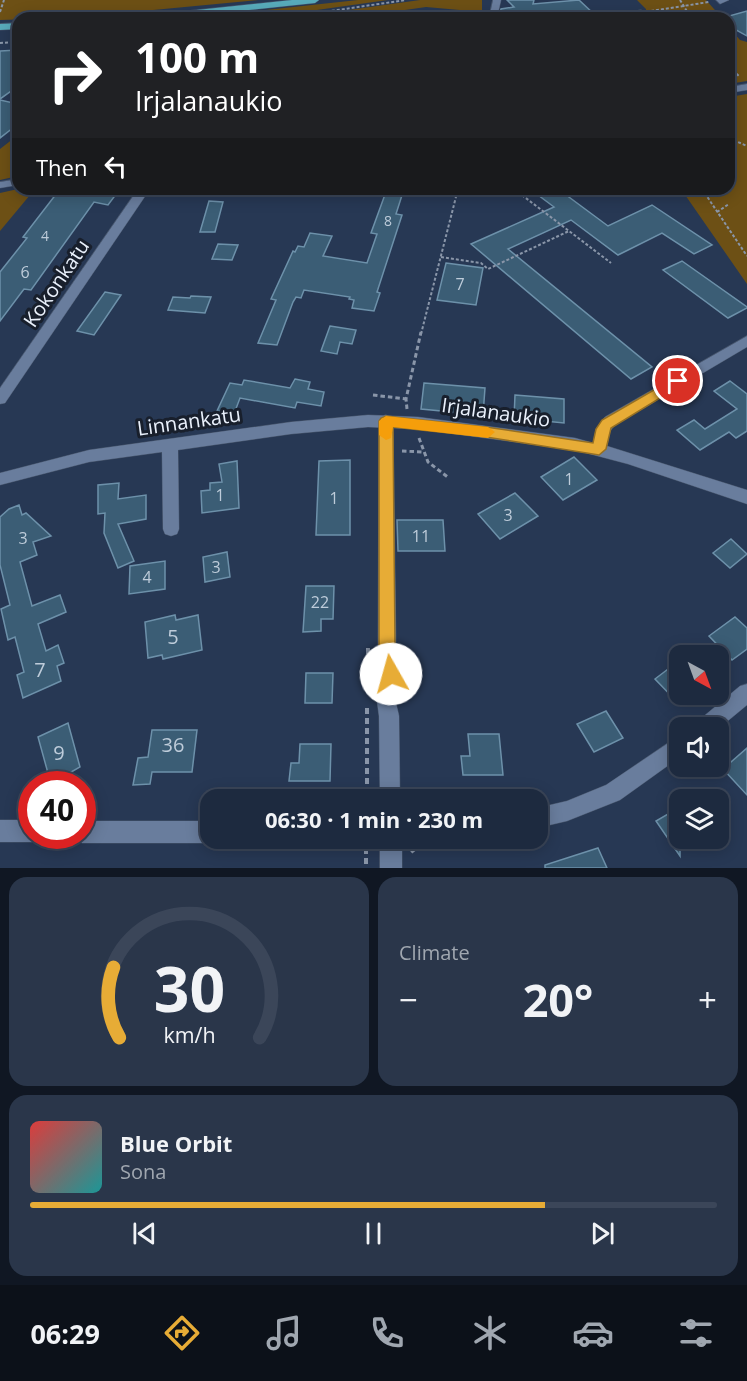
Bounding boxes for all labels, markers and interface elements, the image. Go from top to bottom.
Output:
text: 100 m [135,28,259,85]
icon: right [36,36,114,114]
text: Irjalanaukio [135,82,283,119]
icon: left [99,150,132,183]
text: Then [36,152,87,182]
house number: 8 [384,211,392,230]
house number: 4 [41,226,49,245]
street label: Kokonkatu [17,234,95,332]
house number: 6 [20,261,30,283]
house number: 7 [455,273,465,295]
pin [652,355,703,406]
icon: arrive [661,364,694,397]
street label: Irjalanaukio [440,391,552,433]
street label: Linnankatu [135,400,243,442]
house number: 1 [564,468,574,490]
house number: 1 [215,484,225,506]
house number: 1 [329,487,339,509]
house number: 3 [503,504,513,526]
house number: 11 [412,525,430,547]
house number: 3 [18,527,28,549]
house number: 3 [211,556,221,578]
house number: 4 [142,566,152,588]
house number: 22 [311,591,329,613]
house number: 5 [167,623,179,650]
position arrow [359,642,423,706]
north arrow [669,645,729,705]
map controls [669,645,729,849]
house number: 7 [34,656,46,683]
button: sound [669,717,729,777]
house number: 36 [162,731,184,758]
house number: 9 [53,739,65,766]
speed limit sign: 40 [18,771,96,849]
button: layers [669,789,729,849]
text: 06:30 · 1 min · 230 m [265,804,483,834]
text: Climate [399,939,470,966]
text: 30 [153,945,225,1030]
text: 20° [523,969,593,1030]
text: − [399,977,418,1022]
text: + [698,977,717,1022]
text: km/h [163,1021,215,1050]
text: Blue Orbit [120,1128,232,1158]
text: Sona [120,1158,166,1185]
icon: previous [128,1217,161,1250]
icon: pause [357,1217,390,1250]
icon: next [586,1217,619,1250]
icon: directions [161,1312,203,1354]
icon: music [263,1312,305,1354]
icon: phone [366,1312,408,1354]
icon: climate [469,1312,511,1354]
icon: car [572,1312,614,1354]
icon: filters [675,1312,717,1354]
text: 06:29 [30,1315,100,1352]

